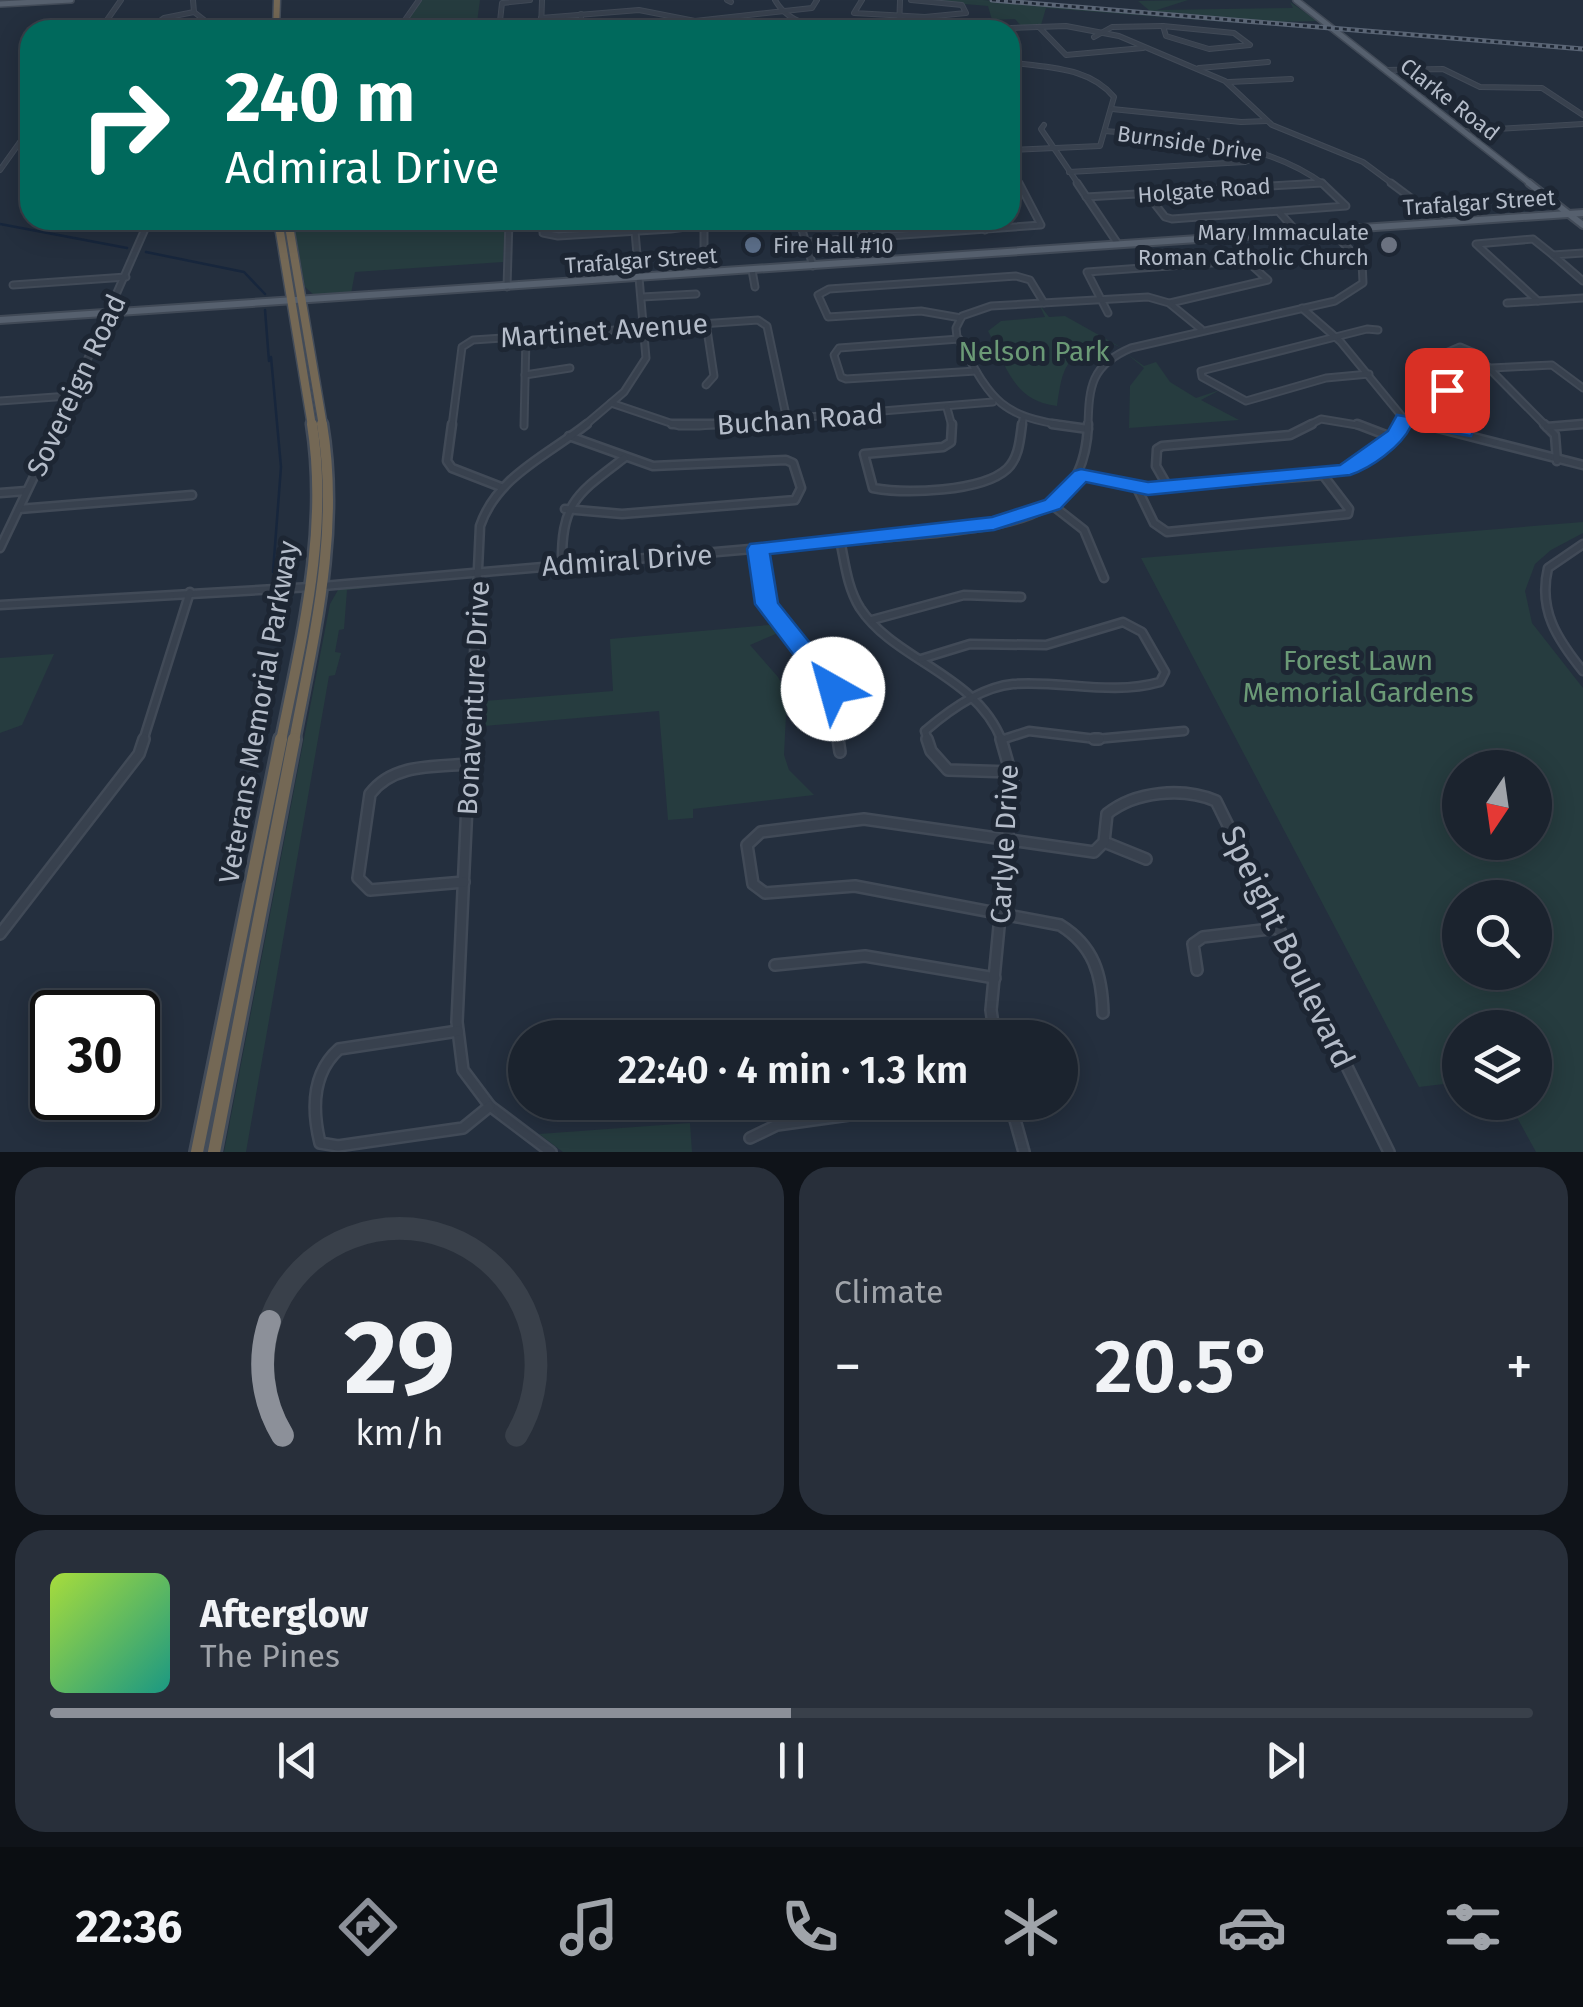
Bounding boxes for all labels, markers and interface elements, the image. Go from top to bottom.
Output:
street label: Clarke Road [1395,52,1505,147]
text: 240 m [225,56,415,140]
icon: right [60,60,190,190]
street label: Burnside Drive [1115,120,1264,167]
text: Admiral Drive [225,141,499,195]
street label: Holgate Road [1137,172,1272,209]
street label: Trafalgar Street [1402,184,1556,221]
place label: Mary Immaculate Roman Catholic Church [1138,219,1369,271]
place label: Fire Hall #10 [773,232,894,259]
marker: Fire Hall #10 [742,234,764,256]
marker: Mary Immaculate Roman Catholic Church [1378,234,1400,256]
street label: Trafalgar Street [564,242,718,279]
street label: Sovereign Road [20,289,133,481]
street label: Martinet Avenue [499,307,709,354]
park label: Nelson Park [959,335,1110,368]
pin [1405,348,1490,433]
icon: arrive [1420,363,1475,418]
street label: Buchan Road [716,397,884,442]
street label: Veterans Memorial Parkway [212,538,305,886]
street label: Admiral Drive [541,538,713,583]
street label: Bonaventure Drive [451,580,496,816]
position arrow [781,637,885,741]
park label: Forest Lawn Memorial Gardens [1242,644,1474,709]
north arrow [1442,750,1552,860]
map controls [1442,750,1552,1120]
street label: Carlyle Drive [984,763,1025,925]
street label: Speight Boulevard [1213,820,1363,1074]
button: search [1442,880,1552,990]
speed limit sign: 30 [30,990,160,1120]
button: layers [1442,1010,1552,1120]
text: 22:40 · 4 min · 1.3 km [618,1047,968,1093]
text: Climate [834,1273,943,1311]
text: 29 [344,1296,455,1421]
text: 20.5° [1094,1322,1273,1412]
text: − [834,1334,862,1400]
text: + [1506,1334,1533,1400]
text: km/h [355,1412,444,1454]
text: Afterglow [200,1591,368,1637]
text: The Pines [200,1637,340,1675]
icon: previous [270,1733,325,1788]
icon: pause [764,1733,819,1788]
icon: next [1258,1733,1313,1788]
icon: directions [333,1892,403,1962]
icon: music [554,1892,624,1962]
icon: phone [775,1892,845,1962]
icon: climate [996,1892,1066,1962]
icon: car [1217,1892,1287,1962]
icon: filters [1438,1892,1508,1962]
text: 22:36 [75,1900,182,1954]

